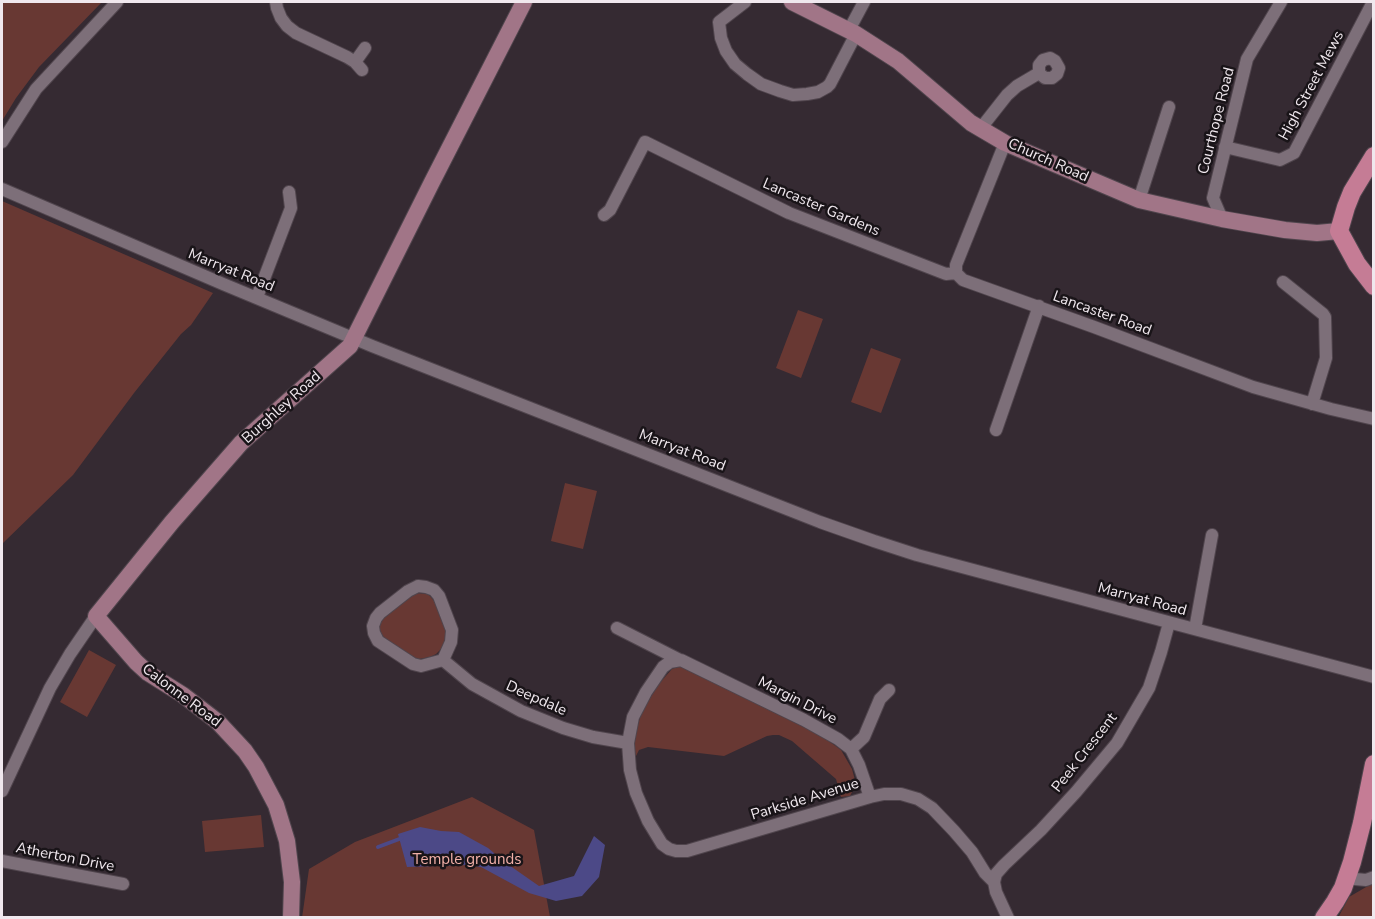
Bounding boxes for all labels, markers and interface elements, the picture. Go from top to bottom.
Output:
street label: High Street Mews [1276,28,1348,144]
street label: Courthope Road [1195,66,1239,176]
street label: Church Road [1005,135,1091,187]
street label: Lancaster Gardens [760,175,882,241]
street label: Marryat Road [185,246,277,296]
street label: Lancaster Road [1050,288,1154,340]
street label: Burghley Road [239,368,325,448]
street label: Marryat Road [636,426,728,476]
street label: Marryat Road [1095,579,1189,621]
street label: Calonne Road [138,660,224,732]
street label: Margin Drive [754,673,840,729]
street label: Deepdale [503,678,569,720]
street label: Peek Crescent [1048,710,1122,796]
street label: Parkside Avenue [749,775,861,825]
street label: Atherton Drive [14,840,116,876]
park label: Temple grounds [413,851,521,869]

